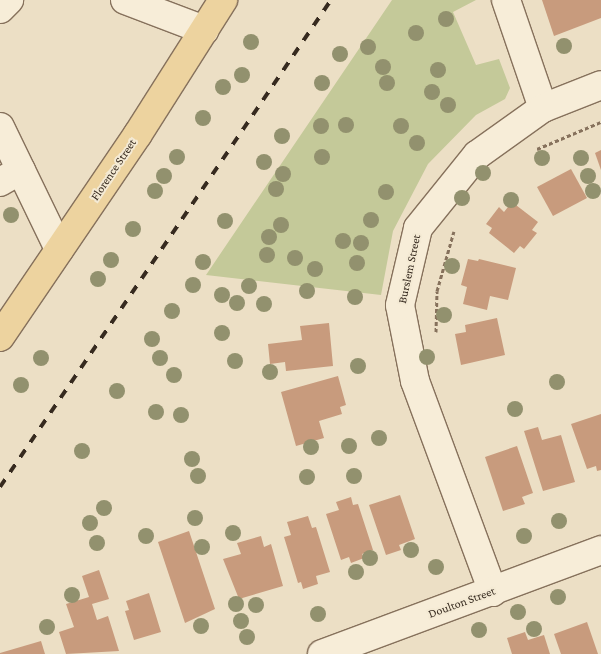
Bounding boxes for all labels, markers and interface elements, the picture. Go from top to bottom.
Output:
street label: Florence Street [88,136,140,204]
street label: Burslem Street [396,233,424,305]
street label: Doulton Street [427,584,497,622]

